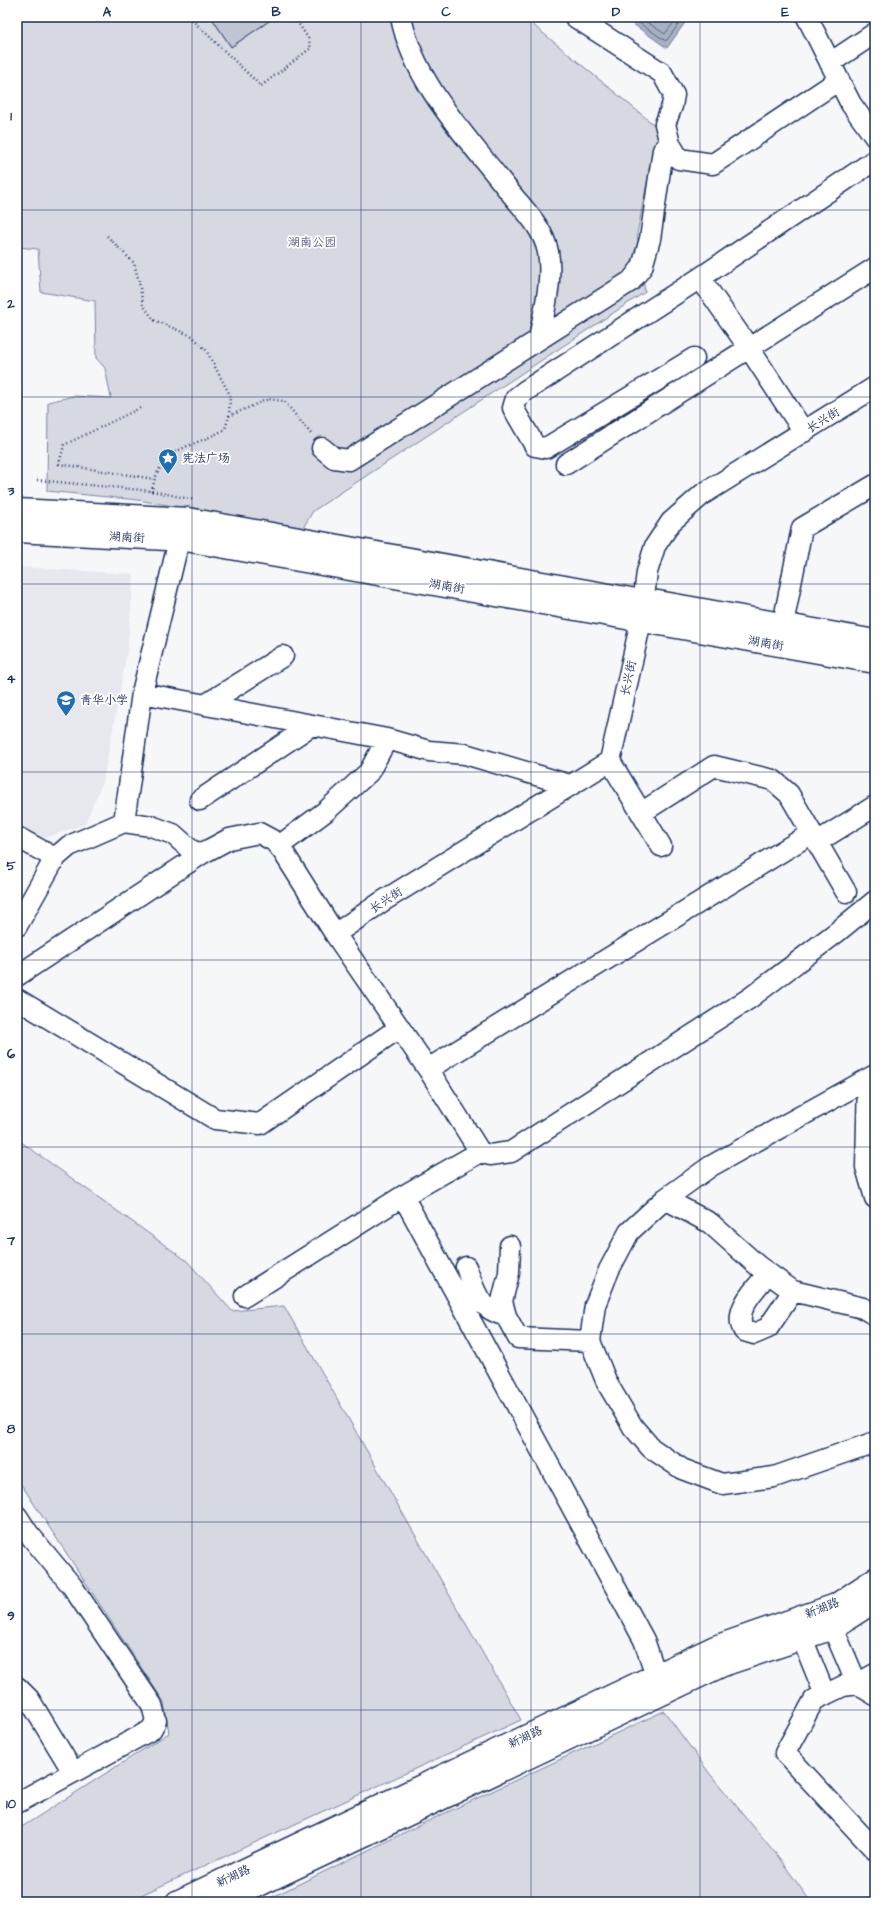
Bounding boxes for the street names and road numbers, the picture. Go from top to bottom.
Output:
street label: 长兴街 [803,404,843,437]
street label: 湖南街 [109,528,145,547]
street label: 湖南街 [428,575,466,598]
street label: 湖南街 [747,632,785,655]
street label: 长兴街 [616,659,641,697]
street label: 长兴街 [367,883,406,917]
street label: 新湖路 [802,1594,842,1623]
street label: 新湖路 [505,1722,545,1753]
street label: 新湖路 [213,1861,253,1892]

